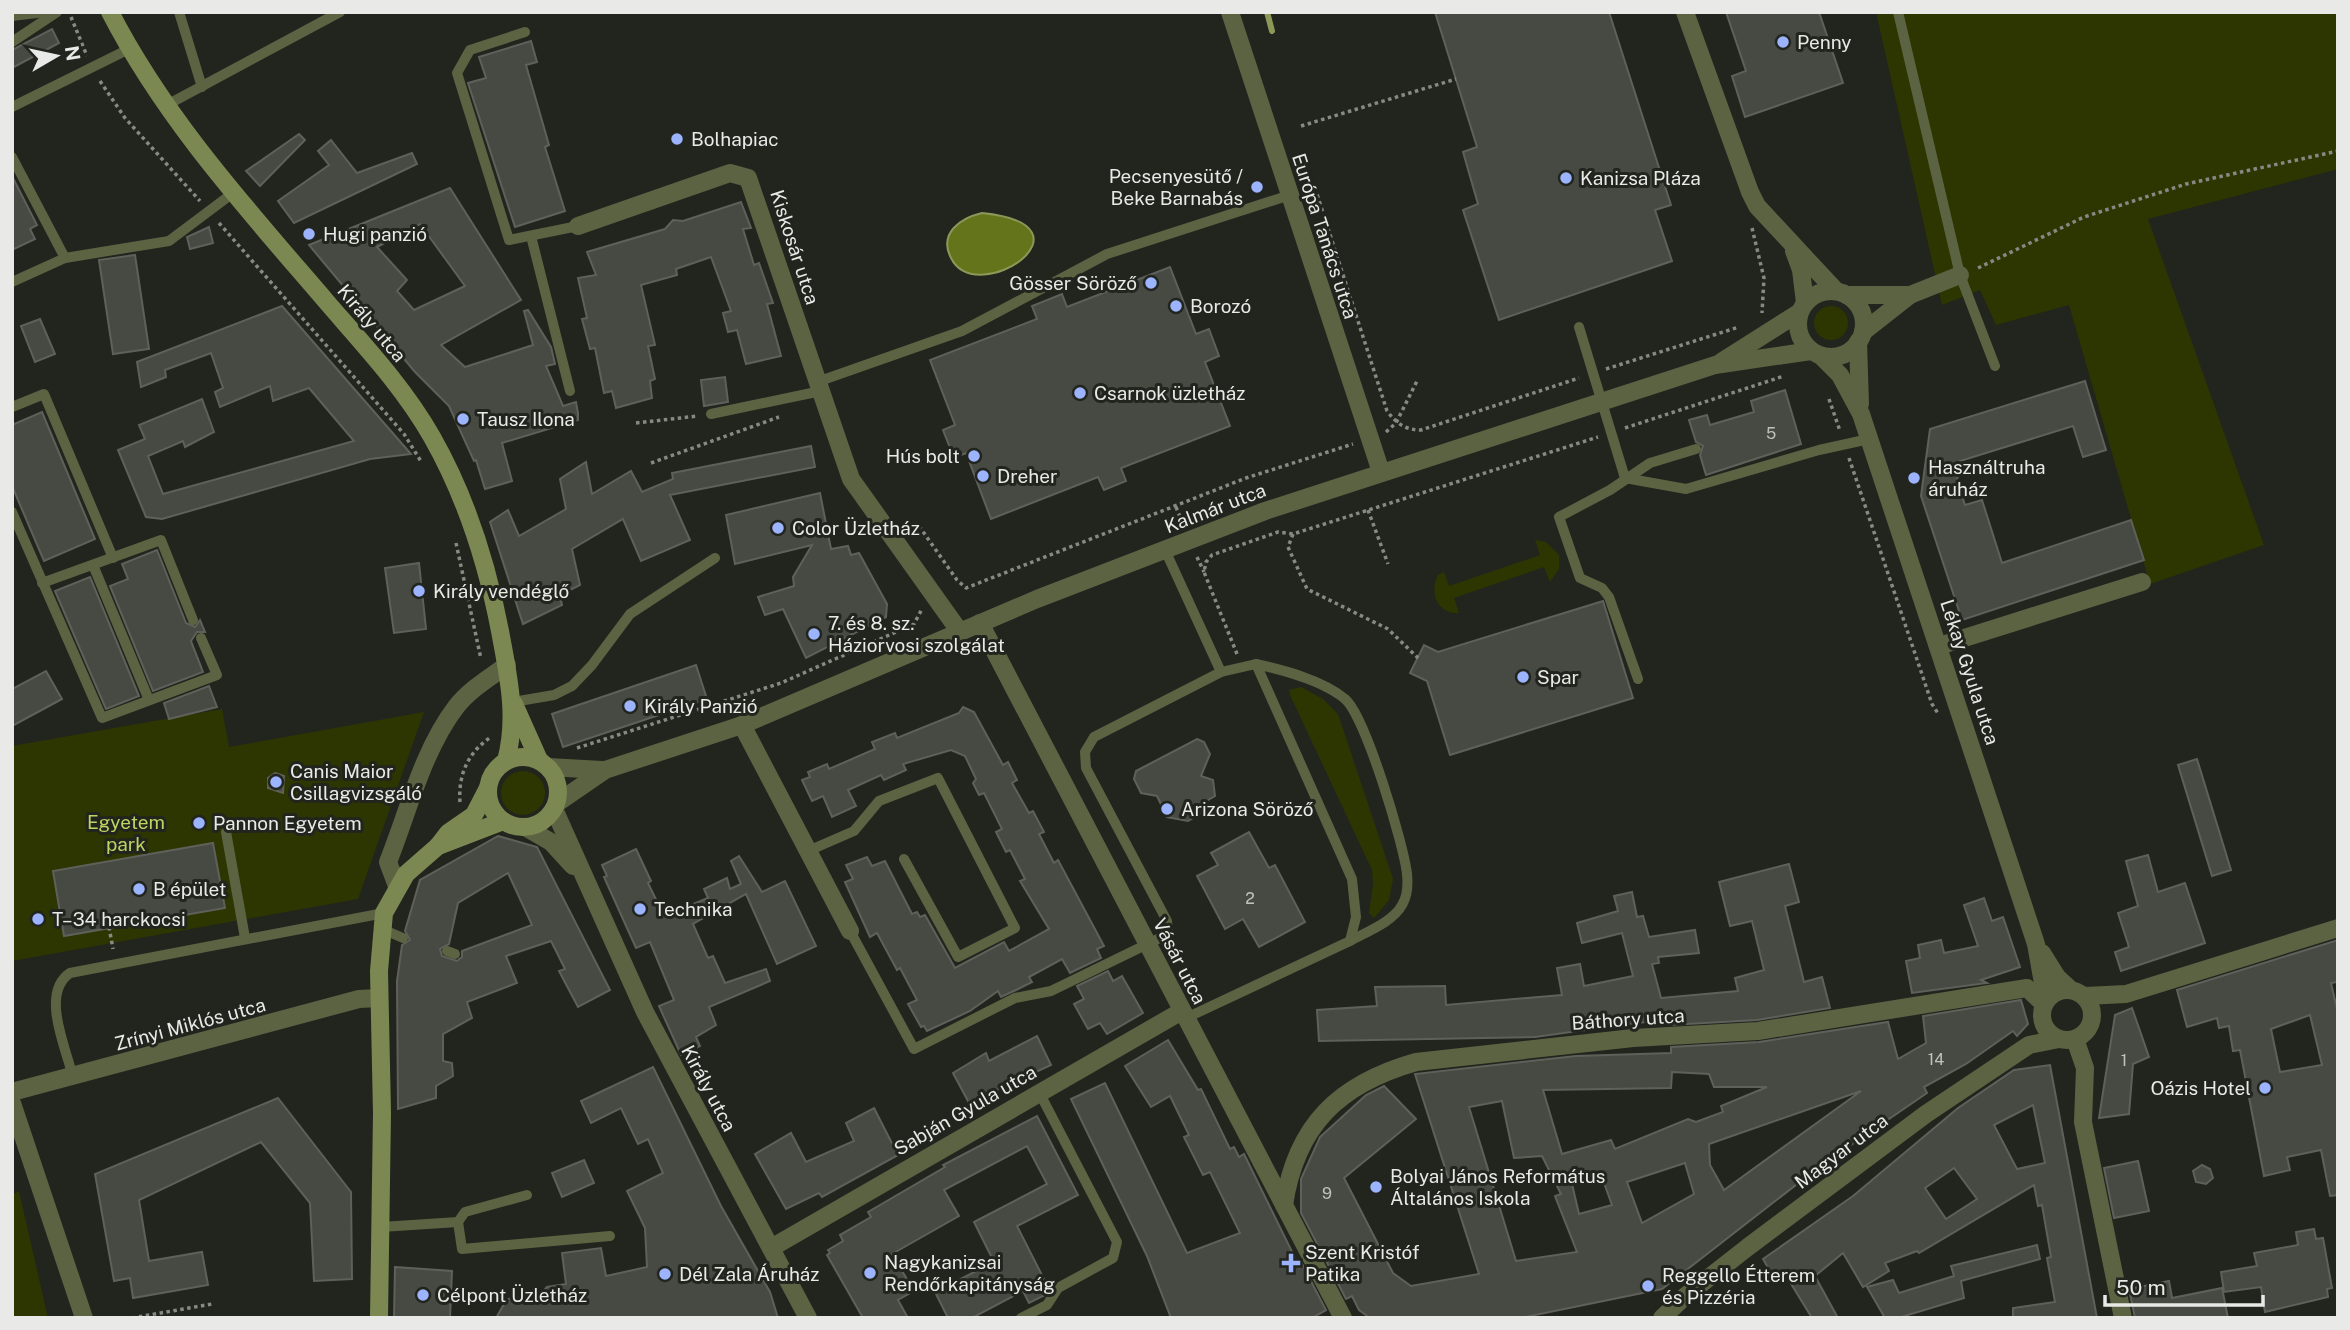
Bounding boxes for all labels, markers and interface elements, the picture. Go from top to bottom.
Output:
north arrow [21,21,91,91]
place label: Penny [1797,31,1851,53]
marker: Penny [1775,34,1791,50]
text: N [61,44,85,62]
place label: Bolhapiac [691,128,779,150]
marker: Bolhapiac [669,131,685,147]
street label: Európa Tanács utca [1288,151,1362,321]
place label: Pecsenyesütő / Beke Barnabás [1109,165,1243,209]
place label: Kanizsa Pláza [1580,167,1701,189]
marker: Kanizsa Pláza [1558,170,1574,186]
marker: Pecsenyesütő / Beke Barnabás [1249,179,1265,195]
street label: Kiskosár utca [766,187,824,307]
place label: Hugi panzió [323,223,427,245]
marker: Hugi panzió [301,226,317,242]
place label: Gösser Söröző [1009,272,1137,294]
marker: Gösser Söröző [1143,275,1159,291]
street label: Király utca [333,280,411,366]
place label: Borozó [1190,295,1251,317]
marker: Borozó [1168,298,1184,314]
place label: Csarnok üzletház [1094,382,1245,404]
marker: Csarnok üzletház [1072,385,1088,401]
place label: Tausz Ilona [477,408,575,430]
marker: Tausz Ilona [455,411,471,427]
house number: 5 [1766,424,1776,443]
place label: Hús bolt [886,445,960,467]
marker: Hús bolt [966,448,982,464]
place label: Használtruha áruház [1928,456,2045,500]
place label: Dreher [997,465,1057,487]
marker: Dreher [975,468,991,484]
marker: Használtruha áruház [1906,470,1922,486]
street label: Kalmár utca [1161,479,1269,537]
place label: Color Üzletház [792,517,920,539]
marker: Color Üzletház [770,520,786,536]
place label: Király vendéglő [433,580,570,602]
marker: Király vendéglő [411,583,427,599]
street label: Lékay Gyula utca [1936,597,2004,747]
place label: 7. és 8. sz. Háziorvosi szolgálat [828,612,1005,656]
marker: 7. és 8. sz. Háziorvosi szolgálat [806,626,822,642]
place label: Spar [1537,666,1579,688]
marker: Spar [1515,669,1531,685]
place label: Király Panzió [644,695,757,717]
marker: Király Panzió [622,698,638,714]
place label: Canis Maior Csillagvizsgáló [290,760,422,804]
marker: Canis Maior Csillagvizsgáló [268,774,284,790]
place label: Arizona Söröző [1181,798,1314,820]
marker: Arizona Söröző [1159,801,1175,817]
park label: Egyetem park [87,811,165,855]
place label: Pannon Egyetem [213,812,362,834]
marker: Pannon Egyetem [191,815,207,831]
place label: B épület [153,878,226,900]
marker: B épület [131,881,147,897]
house number: 2 [1245,889,1255,908]
place label: Technika [654,898,733,920]
marker: Technika [632,901,648,917]
place label: T–34 harckocsi [52,908,186,930]
marker: T–34 harckocsi [30,911,46,927]
street label: Vásár utca [1149,914,1211,1008]
street label: Zrínyi Miklós utca [112,993,268,1055]
street label: Báthory utca [1571,1004,1685,1034]
street label: Király utca [677,1041,741,1135]
house number: 14 [1928,1050,1944,1069]
house number: 1 [2121,1051,2127,1070]
street label: Sabján Gyula utca [890,1060,1040,1160]
place label: Oázis Hotel [2150,1077,2251,1099]
marker: Oázis Hotel [2257,1080,2273,1096]
street label: Magyar utca [1790,1109,1892,1193]
place label: Bolyai János Református Általános Iskola [1390,1165,1605,1209]
marker: Bolyai János Református Általános Iskola [1368,1179,1384,1195]
house number: 9 [1322,1184,1332,1203]
place label: Szent Kristóf Patika [1305,1241,1419,1285]
place label: Nagykanizsai Rendőrkapitányság [884,1251,1055,1295]
marker: Szent Kristóf Patika [1283,1255,1299,1271]
place label: Dél Zala Áruház [679,1263,819,1285]
place label: Reggello Étterem és Pizzéria [1662,1264,1815,1308]
scale bar [2105,1264,2262,1308]
marker: Nagykanizsai Rendőrkapitányság [862,1265,878,1281]
marker: Dél Zala Áruház [657,1266,673,1282]
text: 50 m [2116,1275,2166,1300]
marker: Reggello Étterem és Pizzéria [1640,1278,1656,1294]
place label: Célpont Üzletház [437,1284,587,1306]
marker: Célpont Üzletház [415,1287,431,1303]

